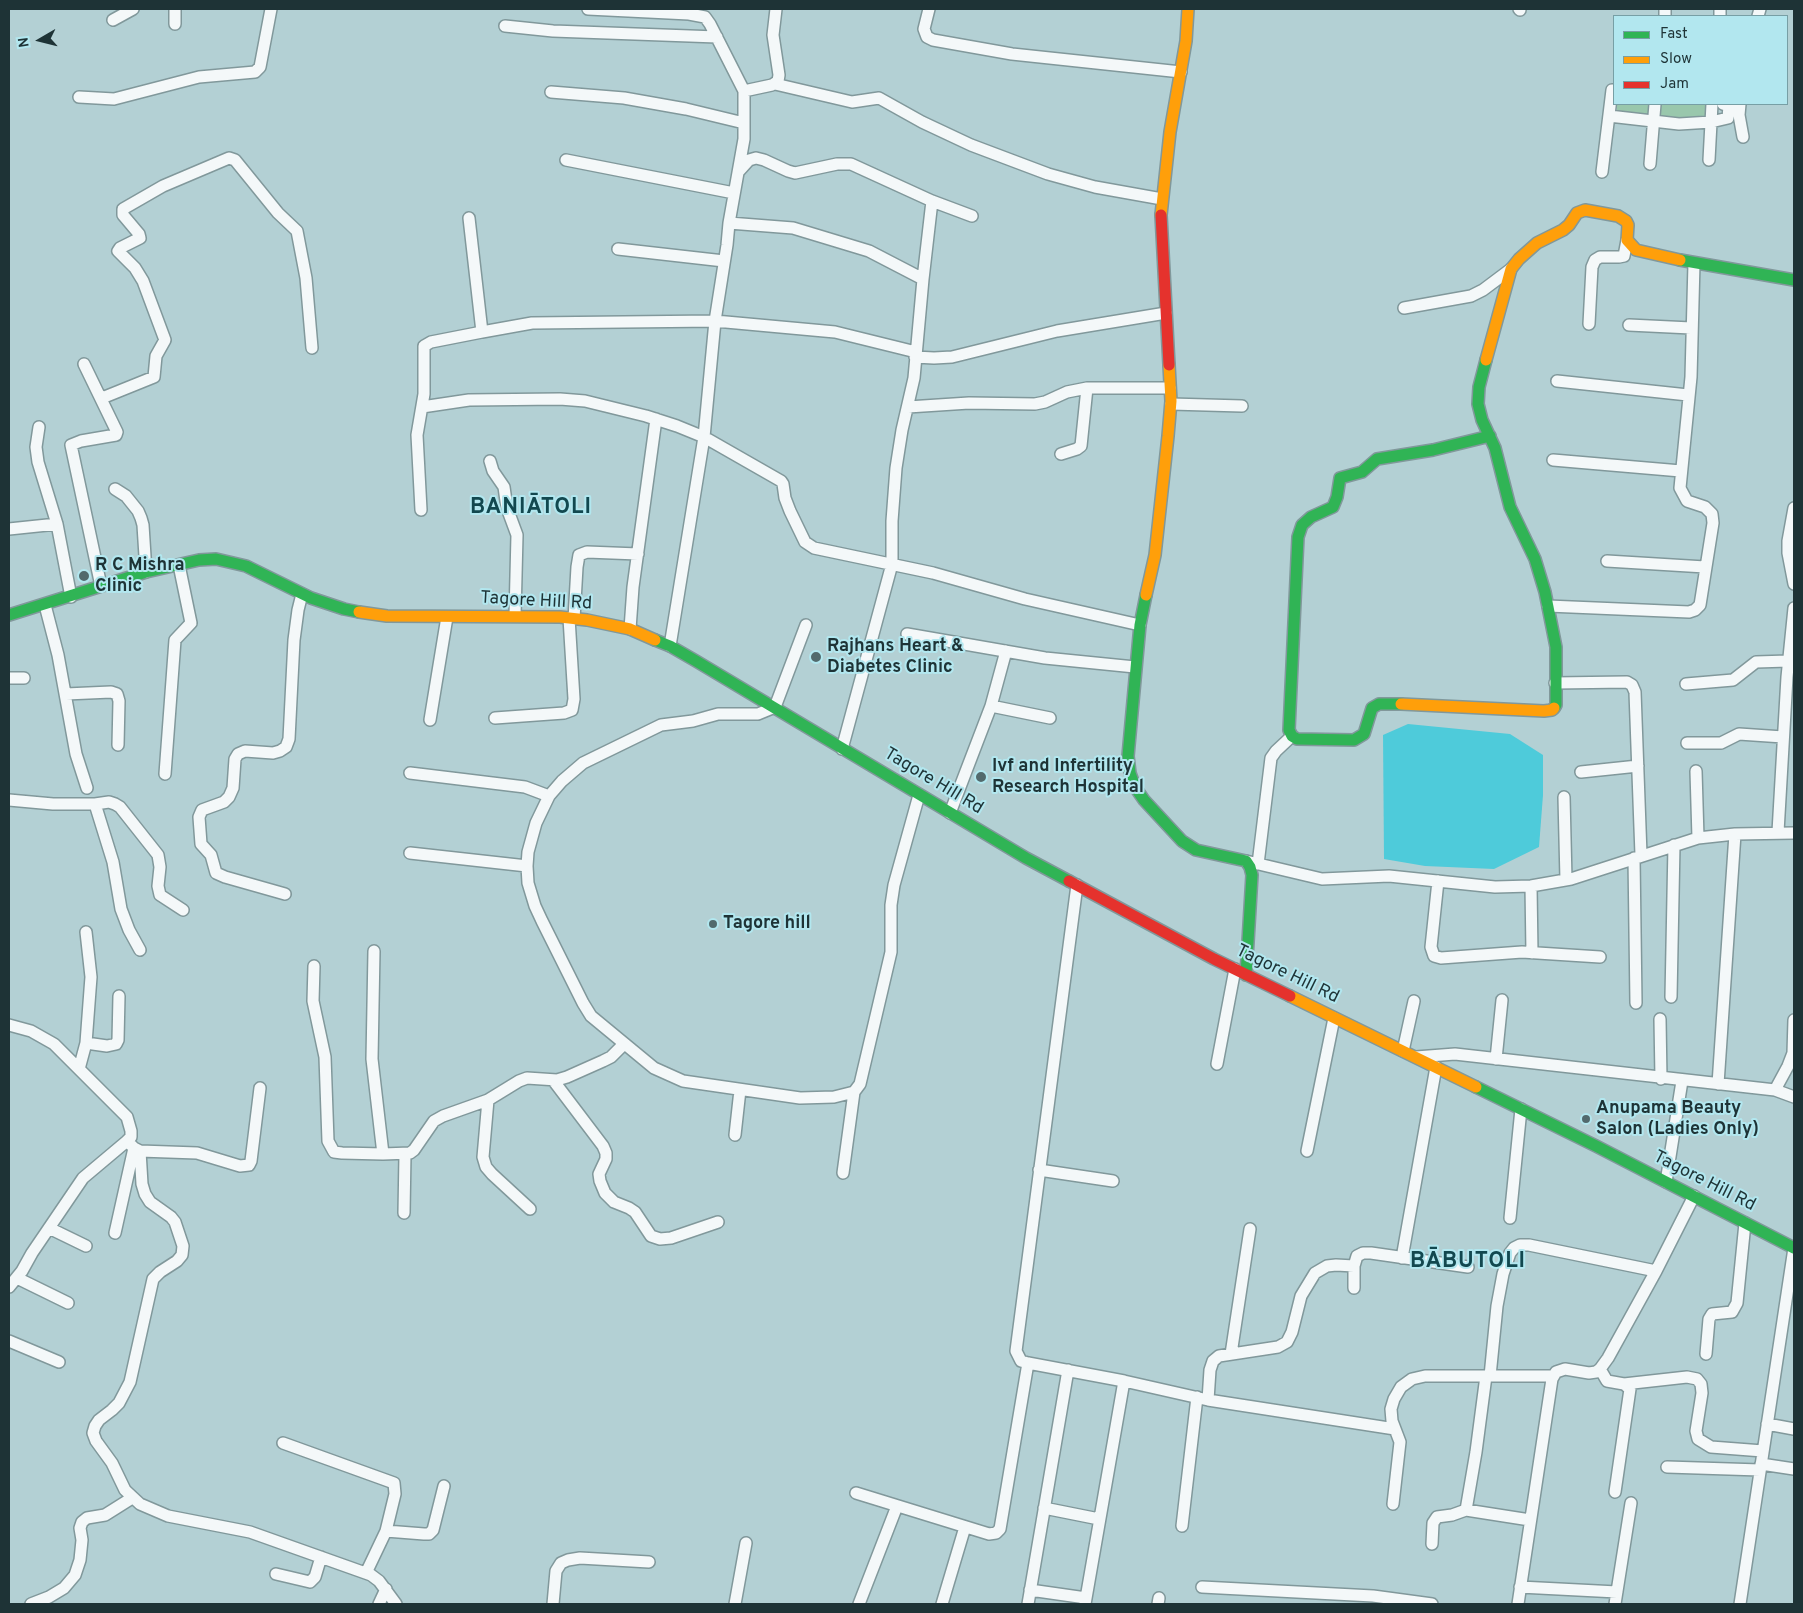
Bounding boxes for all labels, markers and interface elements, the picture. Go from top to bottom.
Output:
north arrow [15,15,65,65]
legend [1613,15,1788,105]
text: Fast [1660,25,1688,44]
text: N [16,36,34,48]
text: Slow [1660,50,1692,69]
text: Jam [1660,75,1689,94]
district label: BANIĀTOLI [469,496,593,522]
place label: R C Mishra Clinic [95,555,185,598]
marker: R C Mishra Clinic [77,569,91,583]
street label: Tagore Hill Rd [480,588,592,616]
place label: Rajhans Heart & Diabetes Clinic [827,636,964,679]
marker: Rajhans Heart & Diabetes Clinic [809,650,823,664]
street label: Tagore Hill Rd [879,744,987,820]
place label: Ivf and Infertility Research Hospital [992,756,1144,799]
marker: Ivf and Infertility Research Hospital [974,770,988,784]
place label: Tagore hill [723,913,811,935]
marker: Tagore hill [707,918,719,930]
street label: Tagore Hill Rd [1232,941,1342,1009]
place label: Anupama Beauty Salon (Ladies Only) [1596,1098,1759,1140]
marker: Anupama Beauty Salon (Ladies Only) [1580,1113,1592,1125]
street label: Tagore Hill Rd [1649,1147,1759,1217]
district label: BĀBUTOLI [1409,1250,1527,1276]

